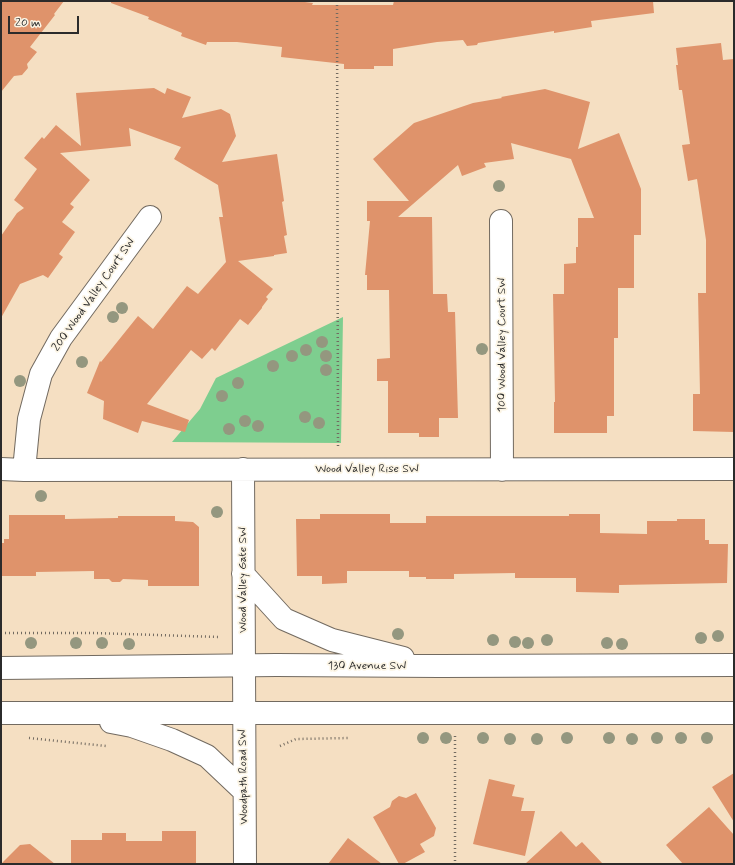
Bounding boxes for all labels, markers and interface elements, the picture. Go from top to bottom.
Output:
scale bar [10,8,81,34]
text: 20 m [15,15,41,31]
street label: 200 Wood Valley Court SW [49,236,139,354]
street label: 100 Wood Valley Court SW [495,278,509,412]
street label: Wood Valley Rise SW [315,462,419,476]
street label: Wood Valley Gate SW [236,527,250,633]
street label: 130 Avenue SW [328,659,406,673]
street label: Woodpath Road SW [236,729,252,825]

